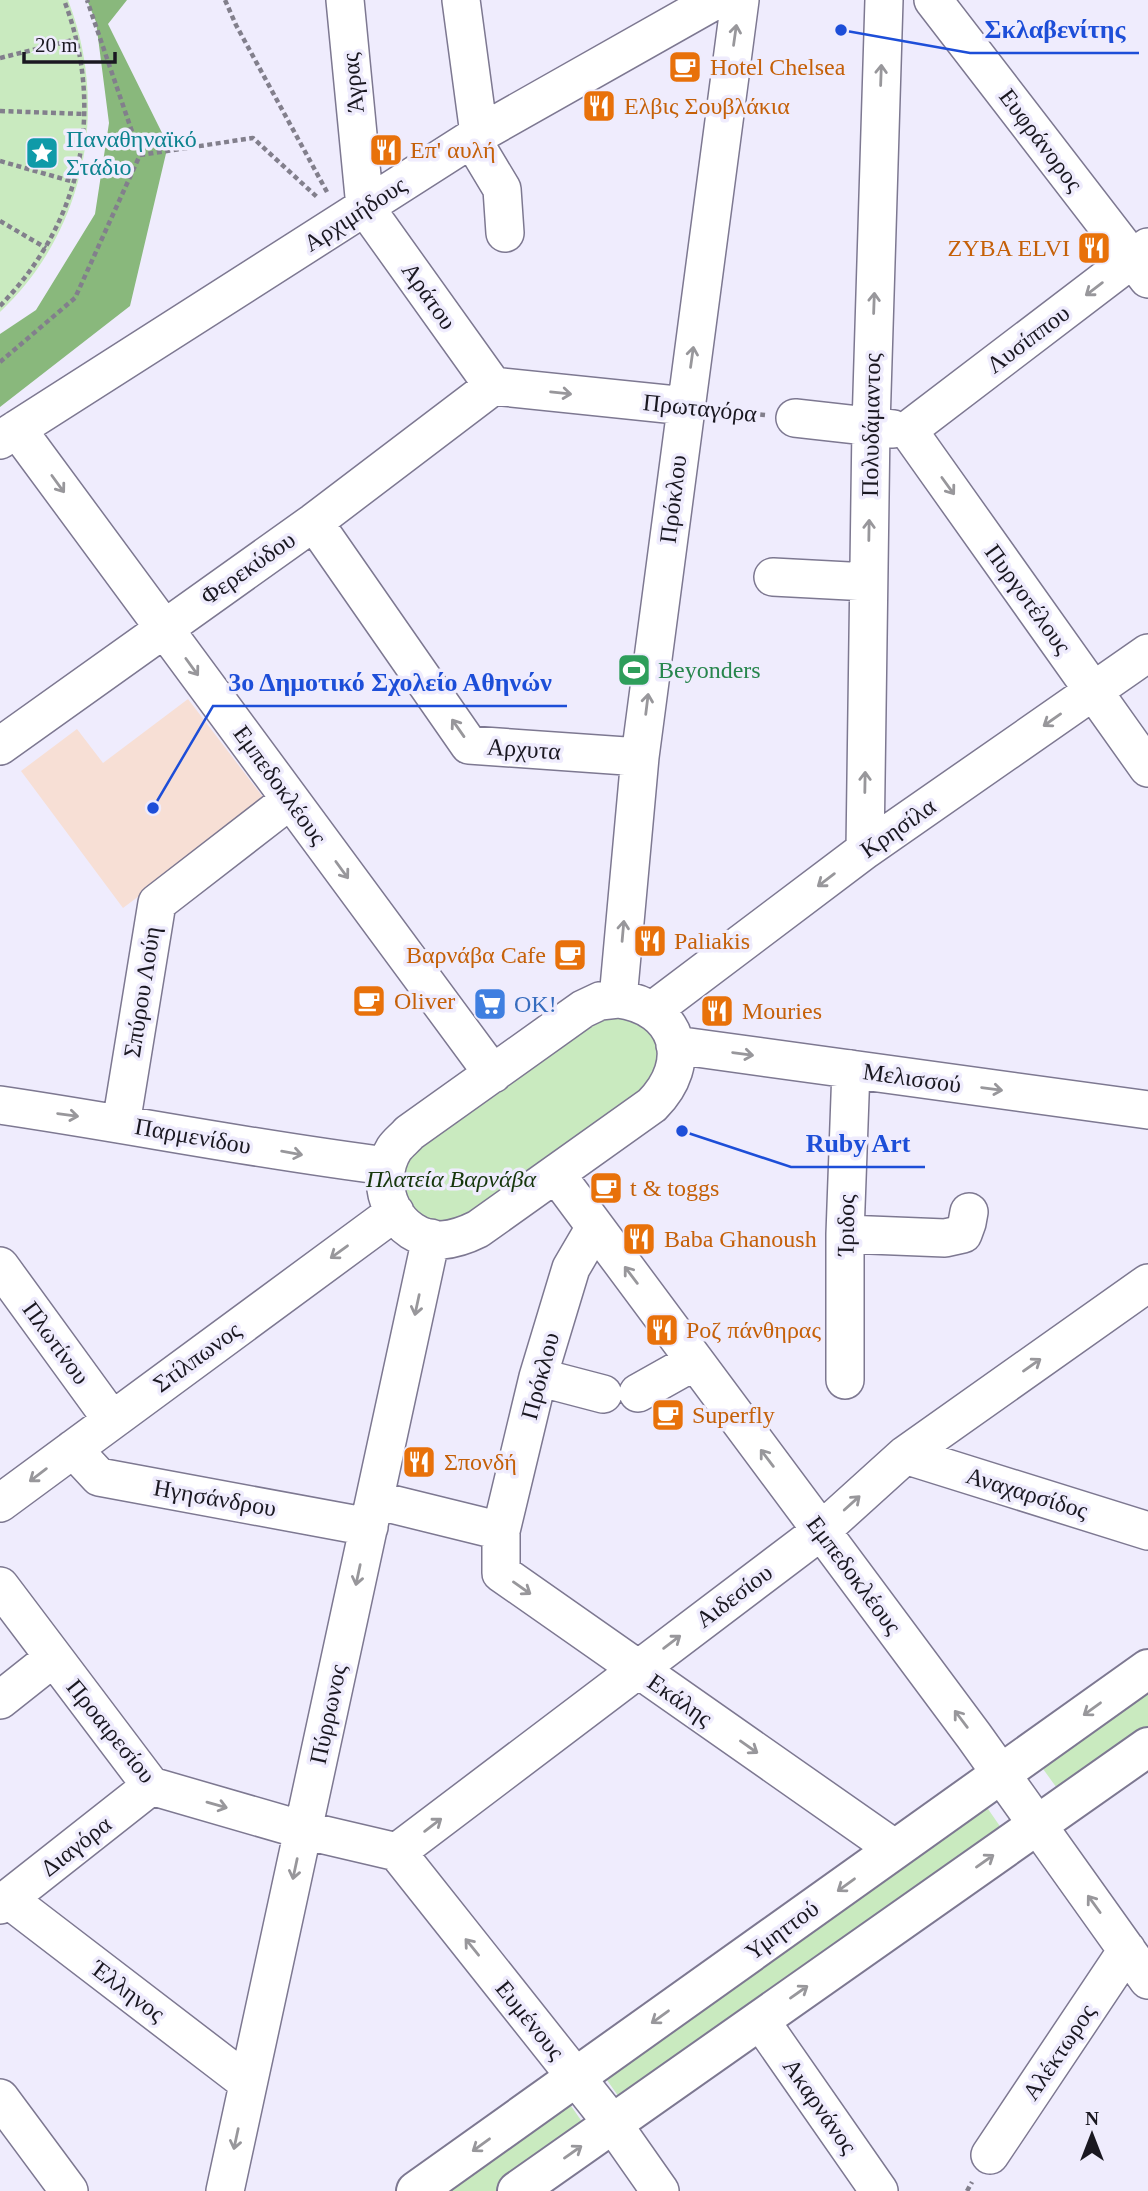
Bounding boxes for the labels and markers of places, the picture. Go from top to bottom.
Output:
callout: Σκλαβενίτης [970,6,1139,53]
cafe icon: Hotel Chelsea [666,48,704,86]
place label: Hotel Chelsea [710,54,846,80]
restaurant icon: Ελβις Σουβλάκια [580,87,618,125]
place label: Ελβις Σουβλάκια [624,93,790,119]
place label: Παναθηναϊκό Στάδιο [66,126,197,180]
restaurant icon: Επ' αυλή [367,131,405,169]
place icon: Παναθηναϊκό Στάδιο [23,134,61,172]
place label: Επ' αυλή [410,137,496,163]
restaurant icon: ΖΥΒΑ ELVI [1075,229,1113,267]
place label: ΖΥΒΑ ELVI [948,235,1070,261]
sports icon: Beyonders [615,651,653,689]
place label: Beyonders [658,657,761,683]
callout: 3ο Δημοτικό Σχολείο Αθηνών [213,659,567,706]
restaurant icon: Paliakis [631,922,669,960]
place label: Paliakis [674,928,750,954]
cafe icon: Βαρνάβα Cafe [551,936,589,974]
place label: Βαρνάβα Cafe [406,942,546,968]
cafe icon: Oliver [350,982,388,1020]
supermarket icon: OK! [471,985,509,1023]
place label: Oliver [394,988,455,1014]
place label: OK! [514,991,557,1017]
restaurant icon: Mouries [698,992,736,1030]
place label: Mouries [742,998,822,1024]
callout: Ruby Art [791,1120,925,1167]
cafe icon: t & toggs [587,1169,625,1207]
place label: t & toggs [630,1175,719,1201]
restaurant icon: Baba Ghanoush [620,1220,658,1258]
place label: Baba Ghanoush [664,1226,817,1252]
restaurant icon: Ροζ πάνθηρας [643,1311,681,1349]
place label: Ροζ πάνθηρας [686,1317,821,1343]
cafe icon: Superfly [649,1396,687,1434]
place label: Superfly [692,1402,775,1428]
restaurant icon: Σπονδή [400,1443,438,1481]
place label: Σπονδή [444,1449,517,1475]

